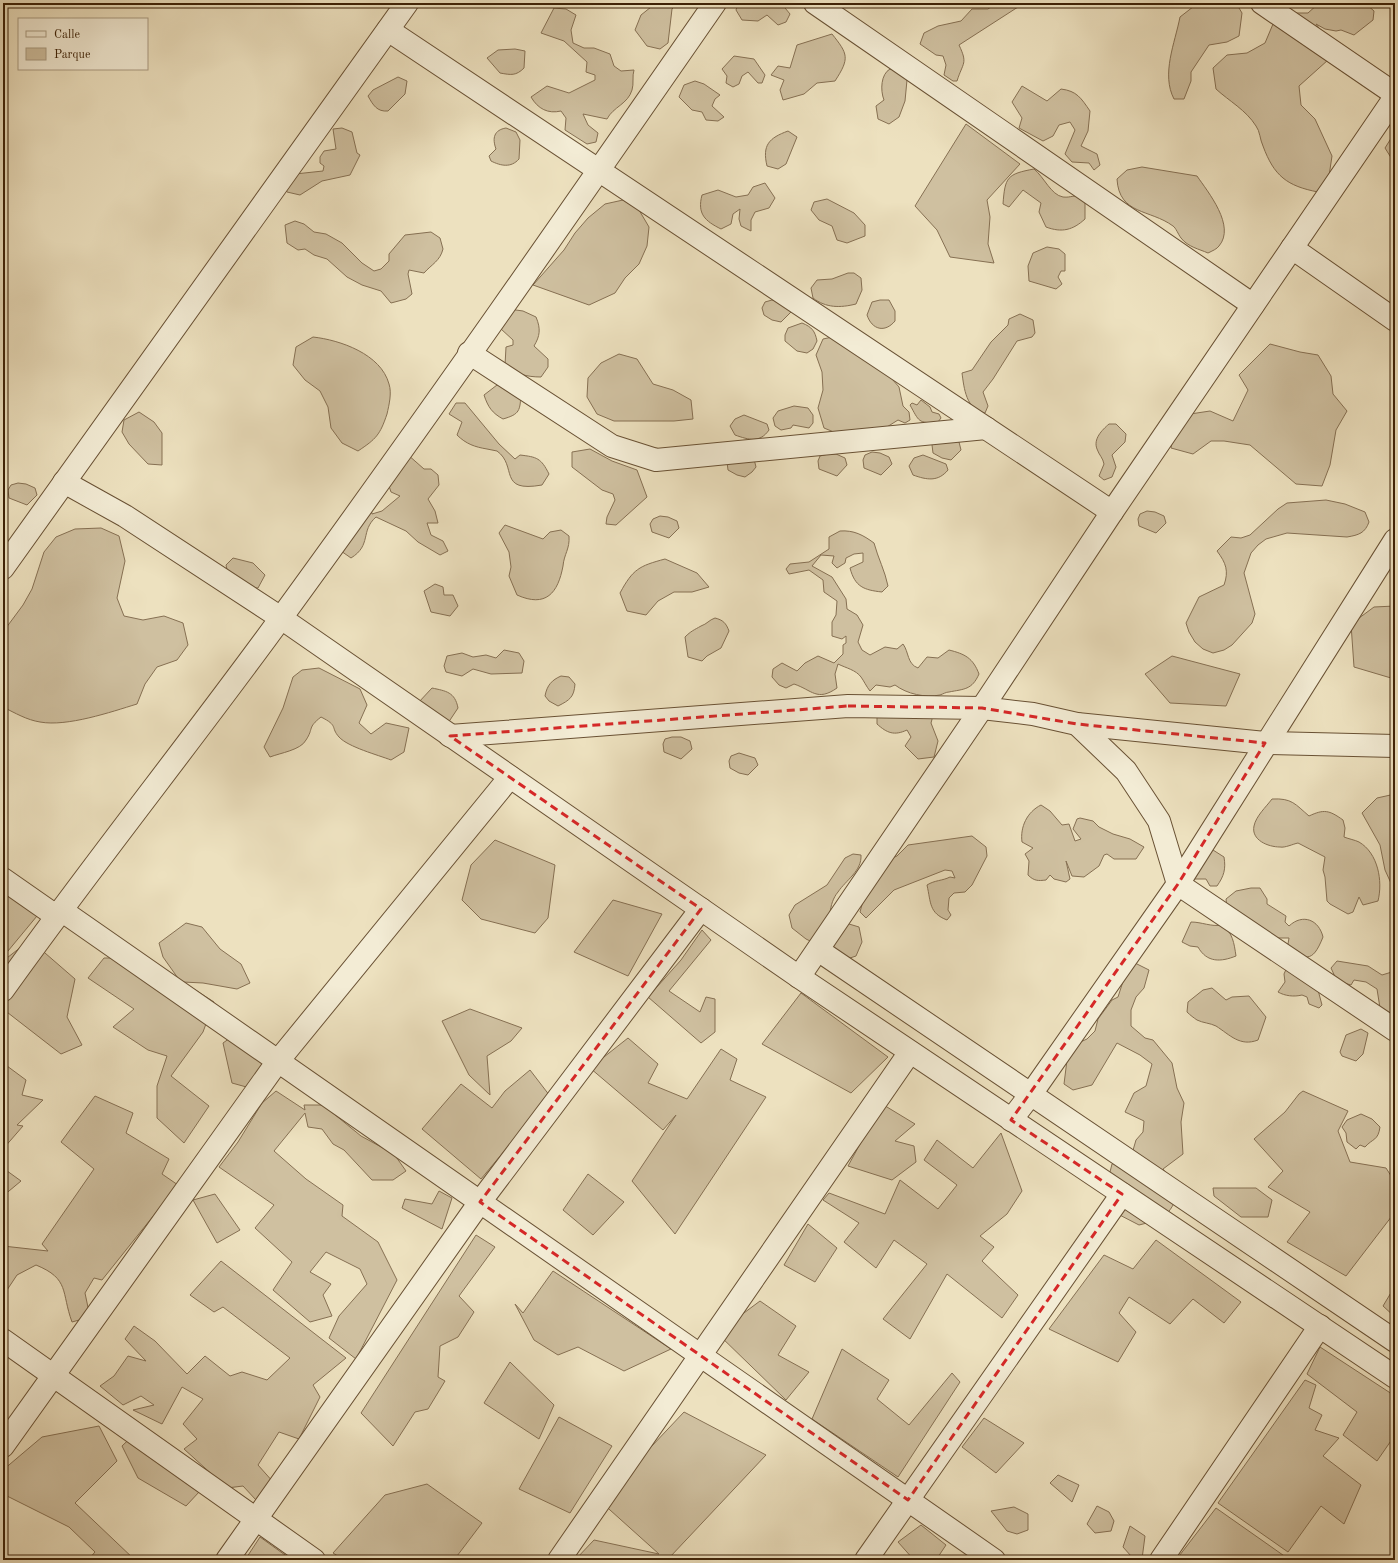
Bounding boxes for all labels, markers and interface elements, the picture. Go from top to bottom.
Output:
legend [18,18,148,70]
text: Calle [54,29,80,41]
text: Parque [54,49,91,61]

